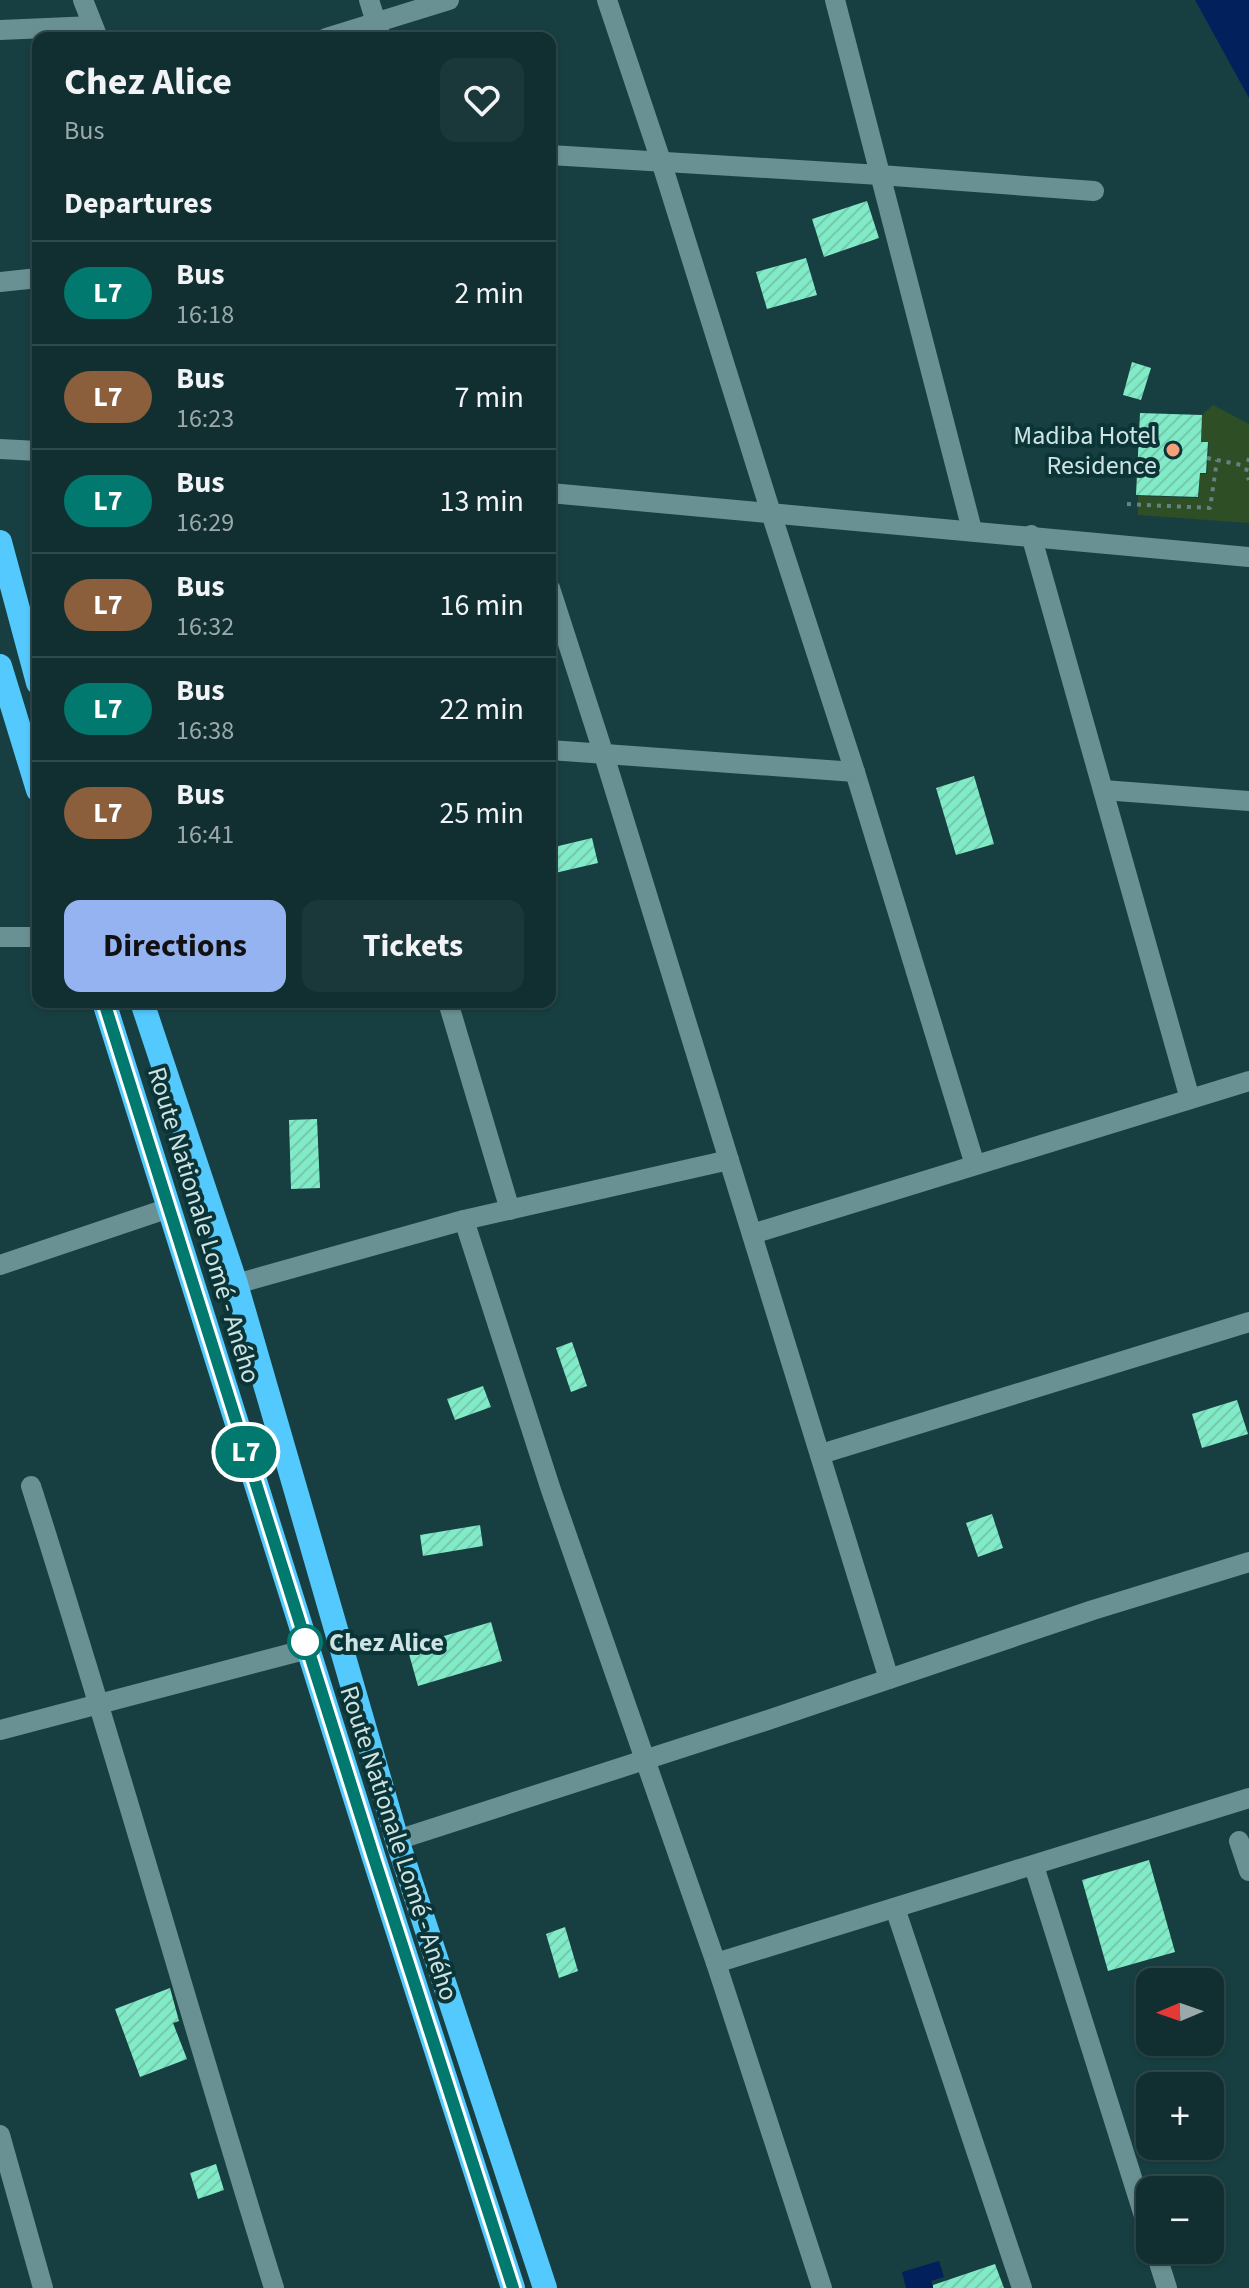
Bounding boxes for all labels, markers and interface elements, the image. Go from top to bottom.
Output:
text: Chez Alice [64,55,232,109]
button: heart [440,58,524,142]
text: Bus [64,112,104,149]
text: Departures [64,182,212,225]
text: Bus [176,253,224,296]
text: 2 min [454,272,524,315]
text: L7 [93,273,123,313]
text: 16:18 [176,296,234,333]
text: Bus [176,357,224,400]
text: 7 min [454,376,524,419]
text: L7 [93,377,123,417]
text: 16:23 [176,400,234,437]
place label: Madiba Hotel Residence [1013,417,1157,484]
marker: Madiba Hotel Residence [1164,441,1182,459]
text: Bus [176,461,224,504]
text: 13 min [440,480,524,523]
text: L7 [93,481,123,521]
text: 16:29 [176,504,234,541]
text: Bus [176,565,224,608]
text: 16 min [440,584,524,627]
text: L7 [93,585,123,625]
text: 16:32 [176,608,234,645]
text: Bus [176,669,224,712]
text: 22 min [440,688,524,731]
text: L7 [93,689,123,729]
text: 16:38 [176,712,234,749]
text: Bus [176,773,224,816]
text: 25 min [440,792,524,835]
text: L7 [93,793,123,833]
text: 16:41 [176,816,234,853]
button: Directions [64,900,286,992]
button: Tickets [302,900,524,992]
street label: Route Nationale Lomé - Aného [138,1062,270,1388]
line badge: L7 [210,1426,282,1478]
text: L7 [231,1432,261,1472]
place label: Chez Alice [329,1624,444,1661]
marker: Chez Alice [288,1625,322,1659]
street label: Route Nationale Lomé - Aného [331,1681,467,2005]
north arrow [1136,1968,1224,2056]
map controls [1136,1968,1224,2264]
button: + [1136,2072,1224,2160]
button: − [1136,2176,1224,2264]

